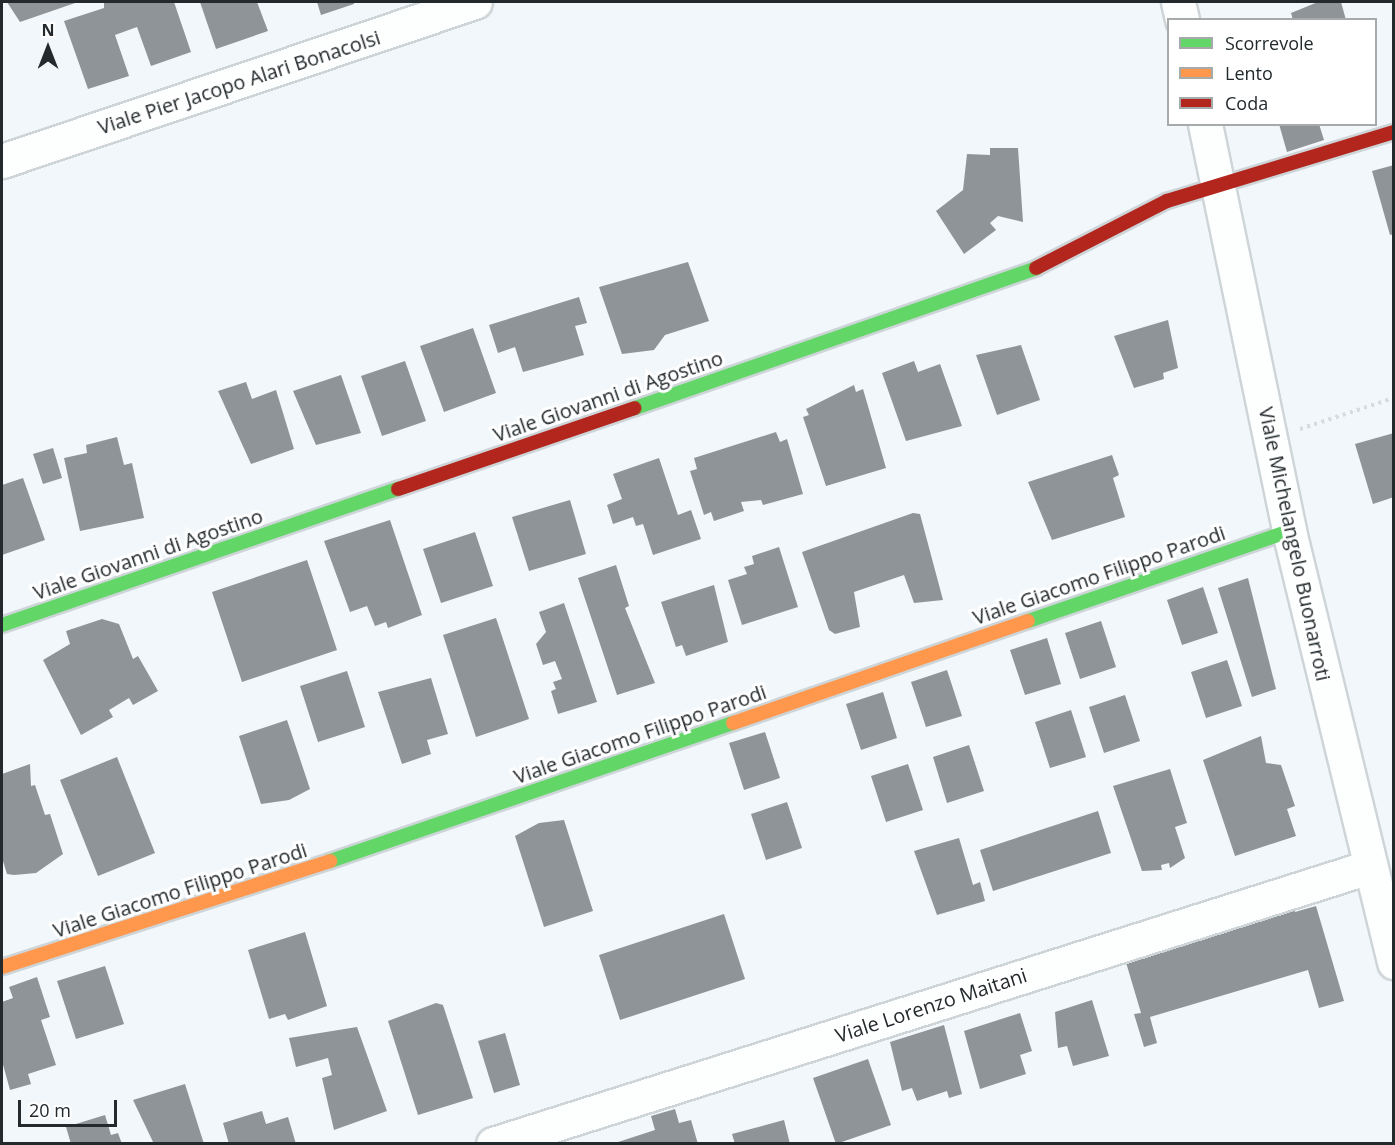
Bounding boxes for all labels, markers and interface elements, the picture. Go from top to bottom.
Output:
north arrow [18,18,78,78]
legend [1167,18,1377,126]
text: N [41,19,55,41]
street label: Viale Pier Jacopo Alari Bonacolsi [95,25,383,139]
text: Scorrevole [1225,31,1314,55]
text: Lento [1225,61,1273,85]
text: Coda [1225,91,1268,115]
street label: Viale Giovanni di Agostino [490,345,726,447]
street label: Viale Michelangelo Buonarroti [1254,405,1336,683]
street label: Viale Giovanni di Agostino [30,503,266,605]
street label: Viale Giacomo Filippo Parodi [970,520,1228,630]
street label: Viale Giacomo Filippo Parodi [511,679,769,789]
street label: Viale Giacomo Filippo Parodi [50,838,310,942]
street label: Viale Lorenzo Maitani [832,963,1030,1047]
scale bar [21,1088,120,1126]
text: 20 m [29,1098,71,1122]

